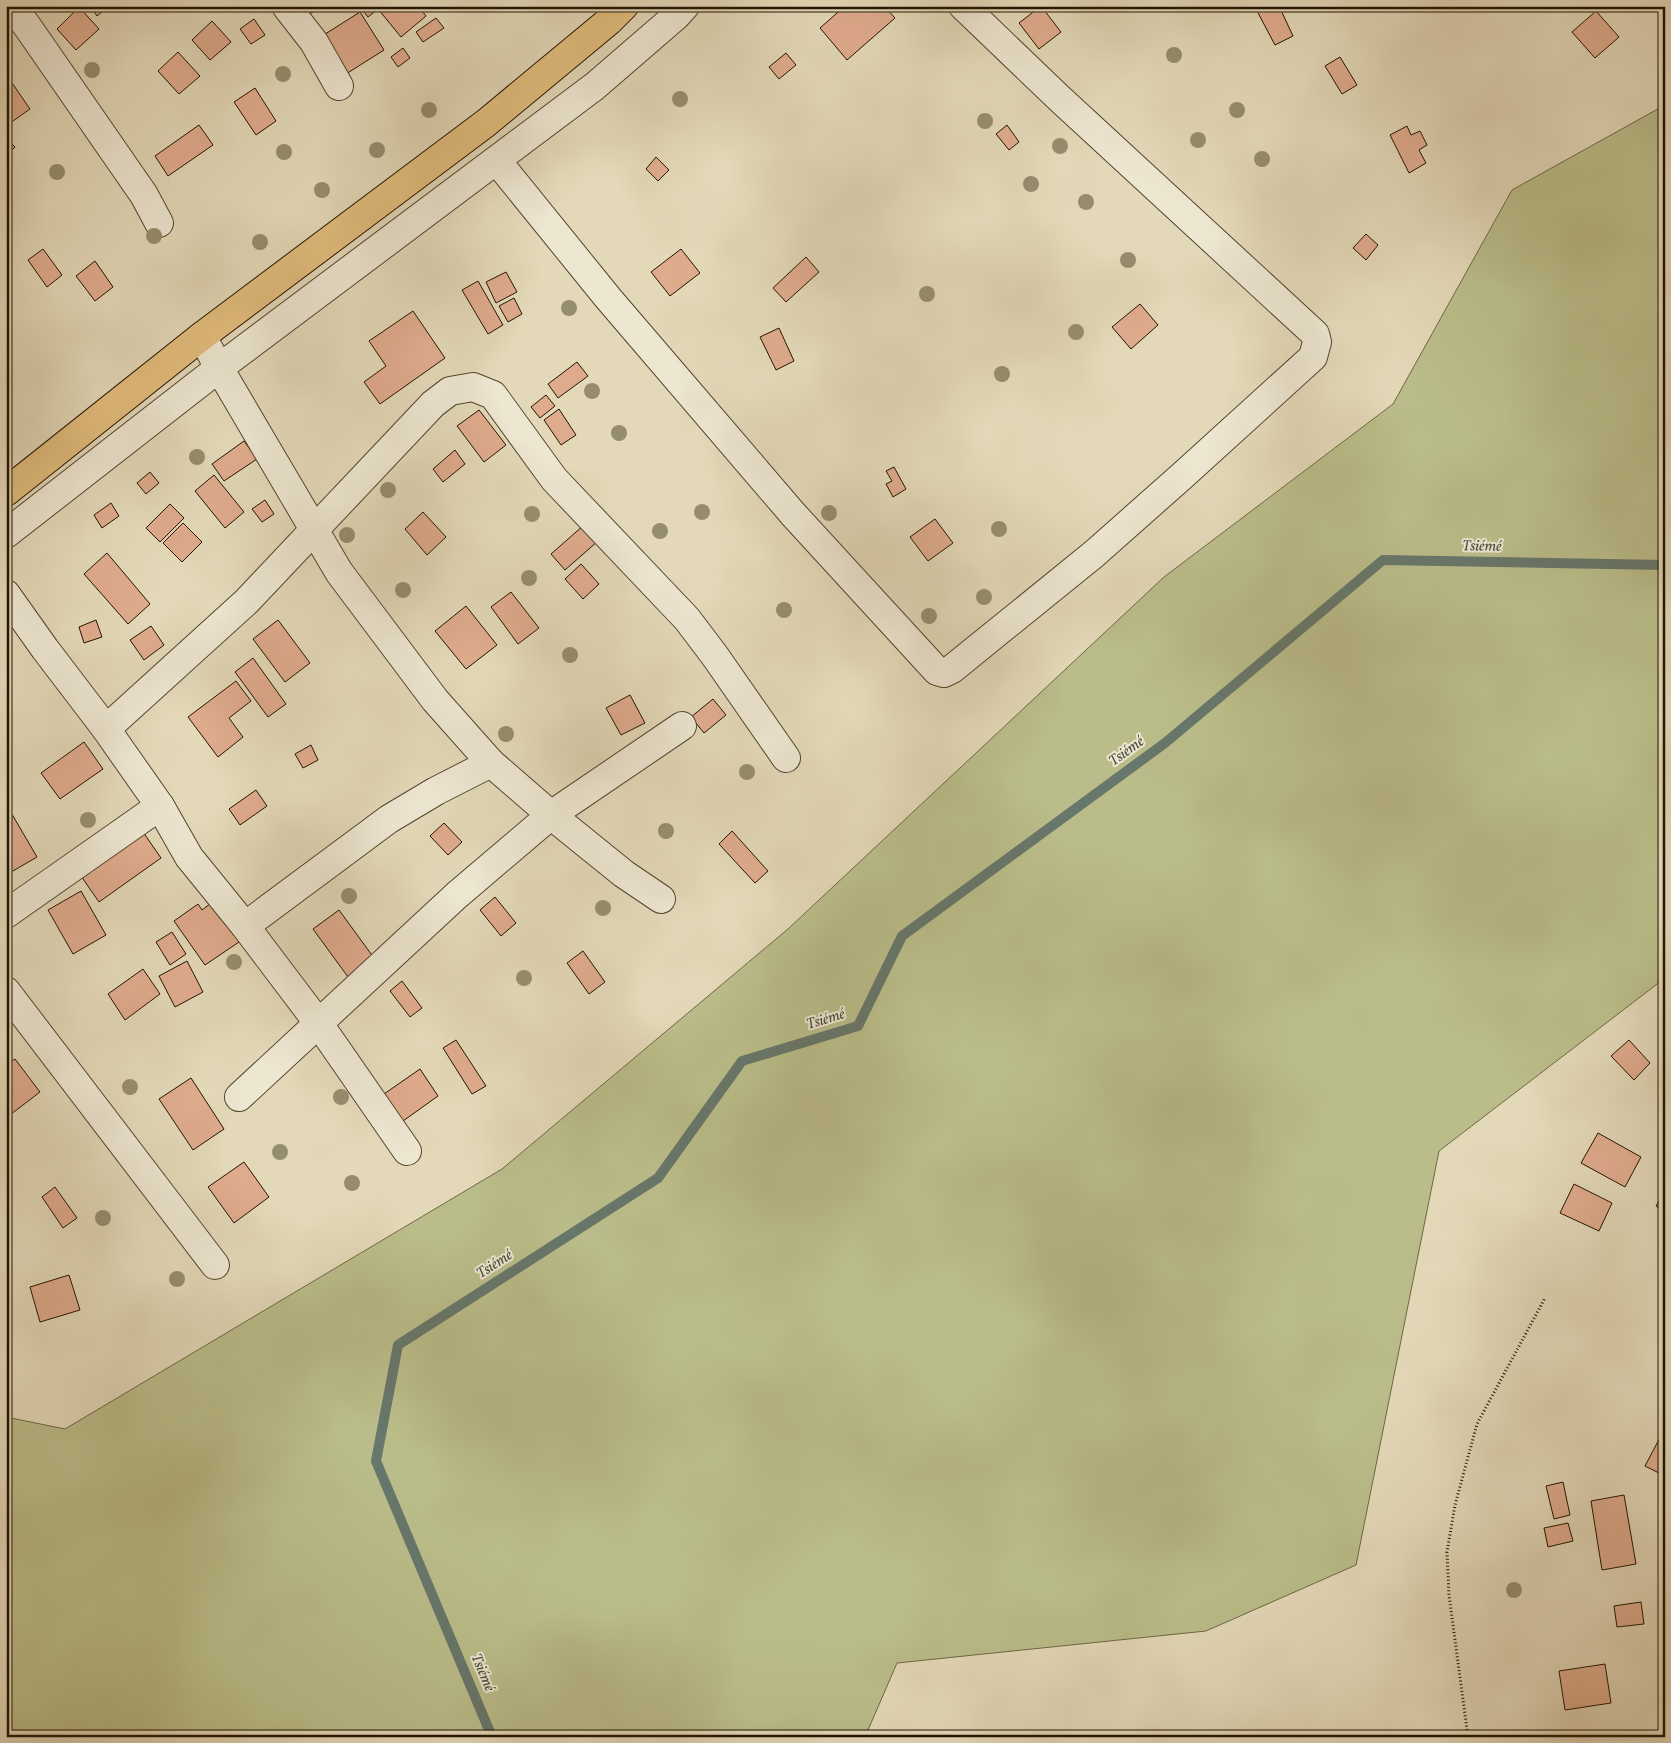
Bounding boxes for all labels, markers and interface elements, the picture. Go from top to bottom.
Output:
water label: Tsiémé [1462,536,1503,558]
water label: Tsiémé [1105,731,1150,772]
water label: Tsiémé [804,1004,849,1036]
water label: Tsiémé [473,1245,518,1284]
water label: Tsiémé [465,1651,500,1697]

